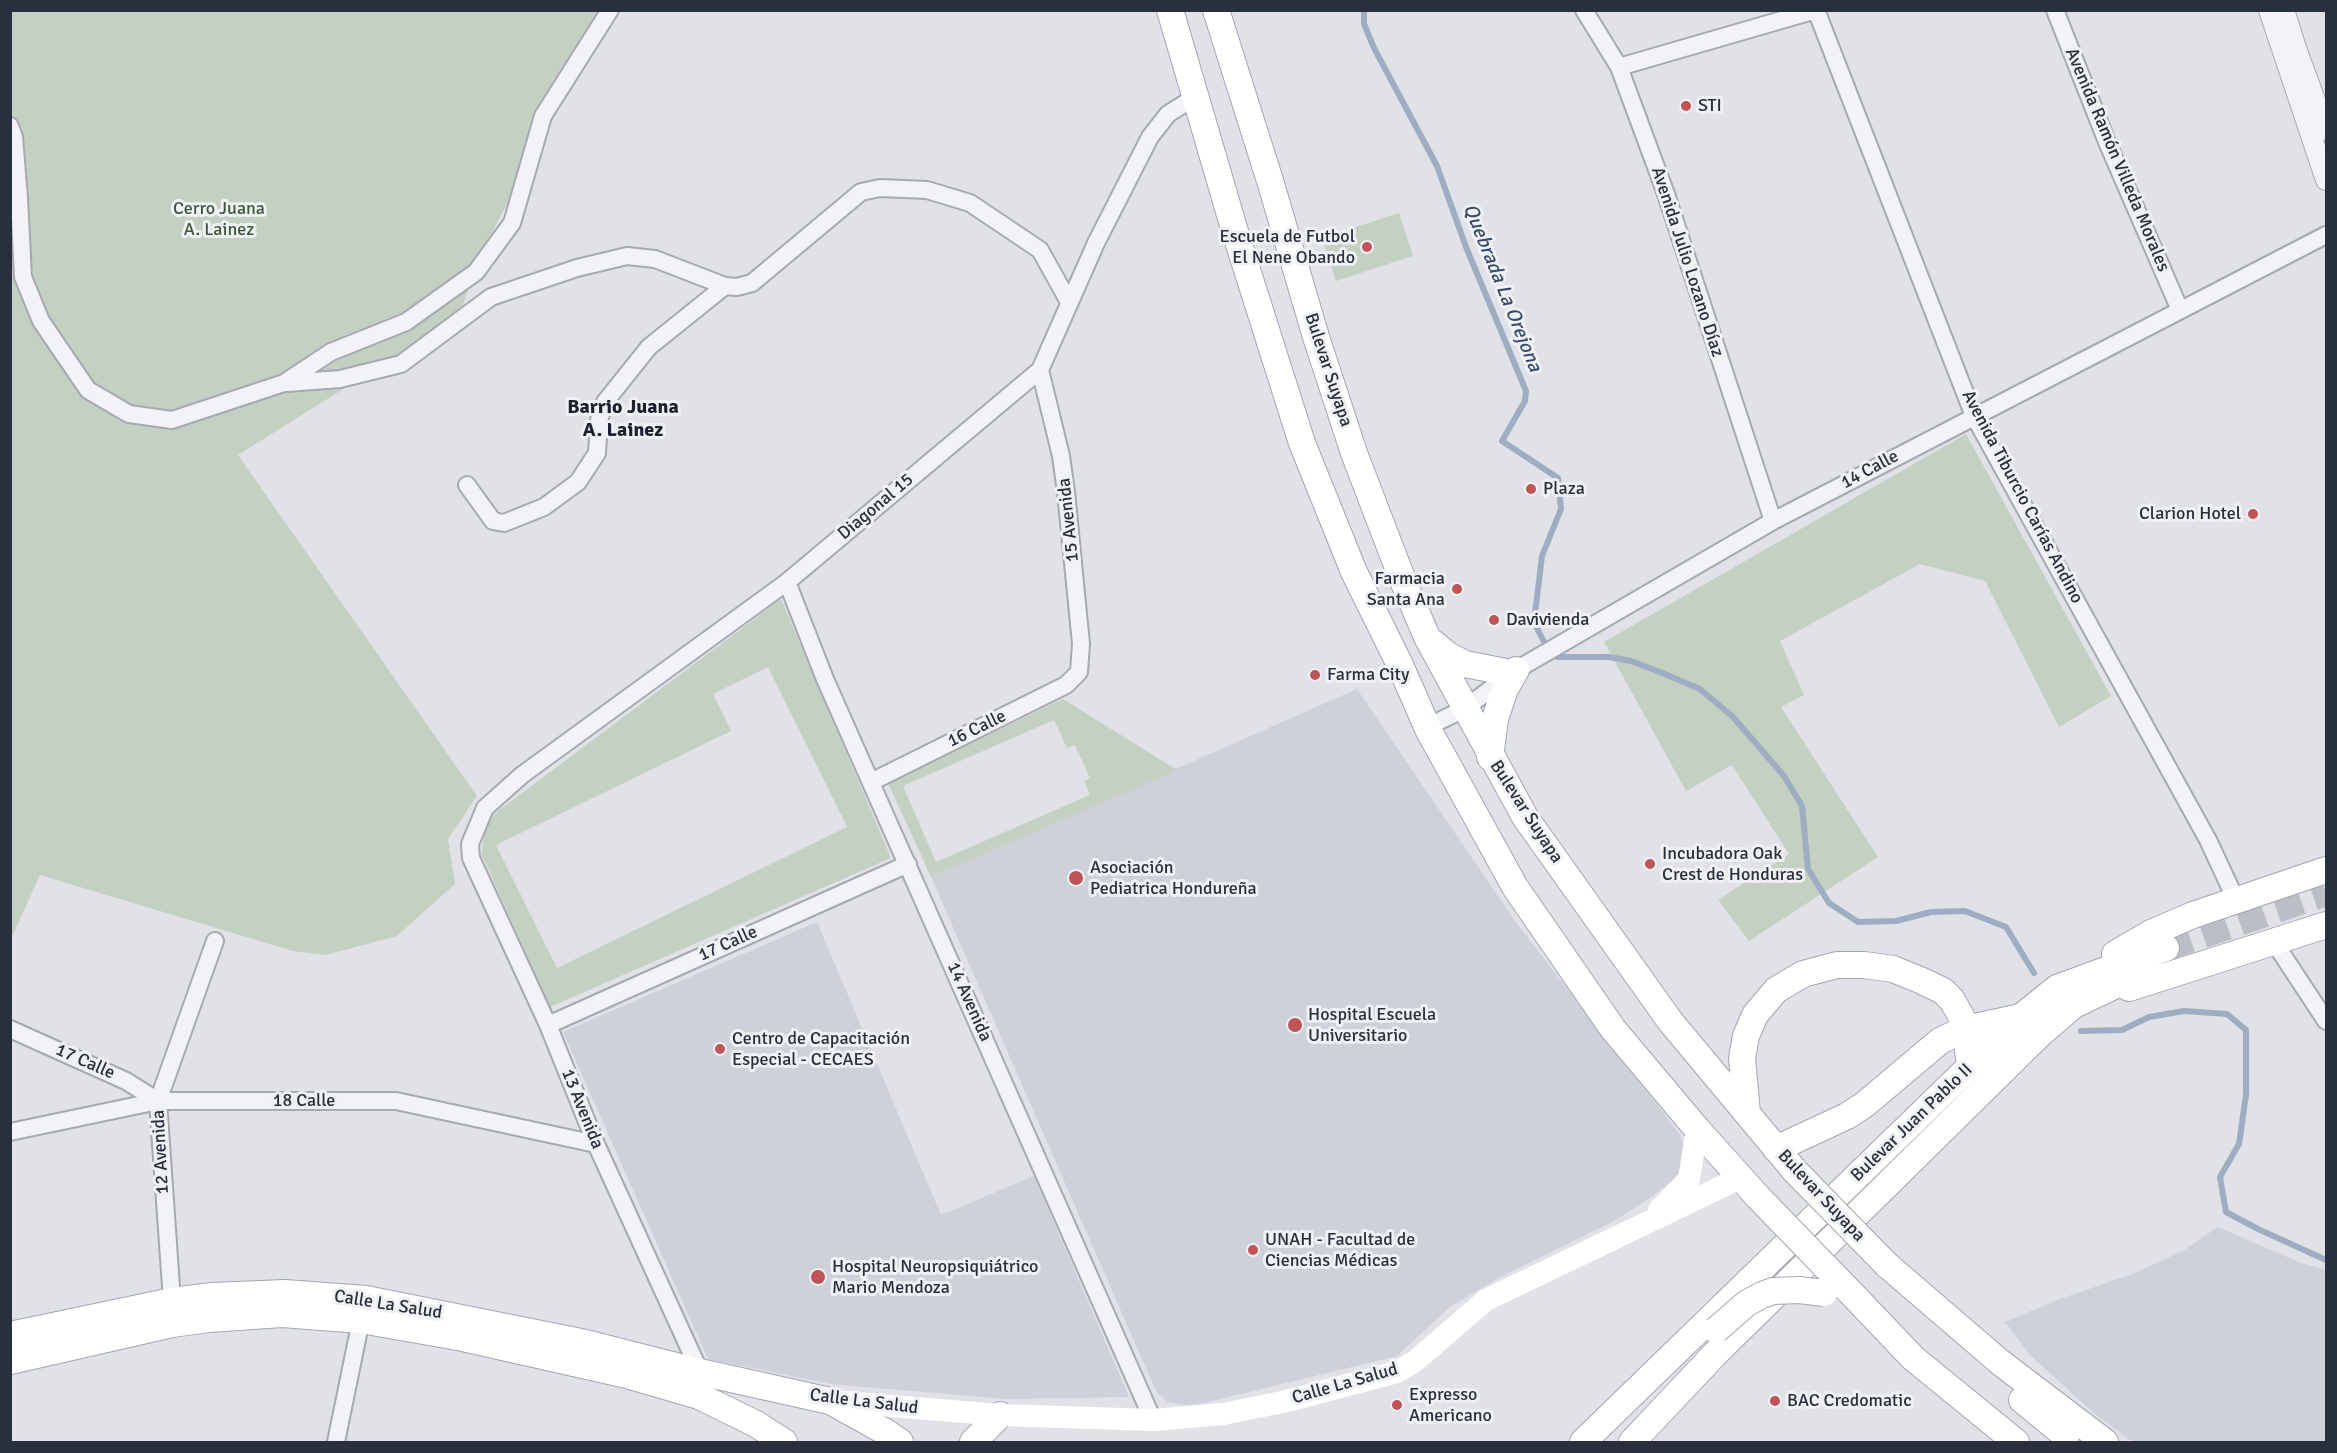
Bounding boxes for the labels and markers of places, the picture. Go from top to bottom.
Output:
place label: STI [1698,95,1722,117]
marker: STI [1679,99,1693,113]
place label: Escuela de Futbol El Nene Obando [1220,226,1355,268]
marker: Escuela de Futbol El Nene Obando [1360,240,1374,254]
place label: Plaza [1543,478,1585,500]
marker: Plaza [1524,482,1538,496]
place label: Clarion Hotel [2139,503,2241,525]
marker: Clarion Hotel [2246,507,2260,521]
place label: Farmacia Santa Ana [1367,568,1445,610]
marker: Farmacia Santa Ana [1450,582,1464,596]
place label: Davivienda [1506,609,1589,631]
marker: Davivienda [1487,613,1501,627]
place label: Farma City [1327,664,1409,686]
marker: Farma City [1308,668,1322,682]
place label: Incubadora Oak Crest de Honduras [1662,843,1803,886]
place label: Asociación Pediatrica Hondureña [1090,857,1257,900]
marker: Incubadora Oak Crest de Honduras [1643,857,1657,871]
marker: Asociación Pediatrica Hondureña [1067,869,1085,887]
place label: Hospital Escuela Universitario [1308,1004,1436,1046]
marker: Hospital Escuela Universitario [1286,1016,1304,1034]
place label: Centro de Capacitación Especial - CECAES [732,1028,910,1070]
marker: Centro de Capacitación Especial - CECAES [713,1042,727,1056]
place label: UNAH - Facultad de Ciencias Médicas [1265,1229,1415,1272]
marker: UNAH - Facultad de Ciencias Médicas [1246,1243,1260,1257]
place label: Hospital Neuropsiquiátrico Mario Mendoza [832,1256,1038,1298]
marker: Hospital Neuropsiquiátrico Mario Mendoza [809,1268,827,1286]
place label: Expresso Americano [1409,1384,1492,1426]
place label: BAC Credomatic [1787,1390,1912,1412]
marker: BAC Credomatic [1768,1394,1782,1408]
marker: Expresso Americano [1390,1398,1404,1412]

